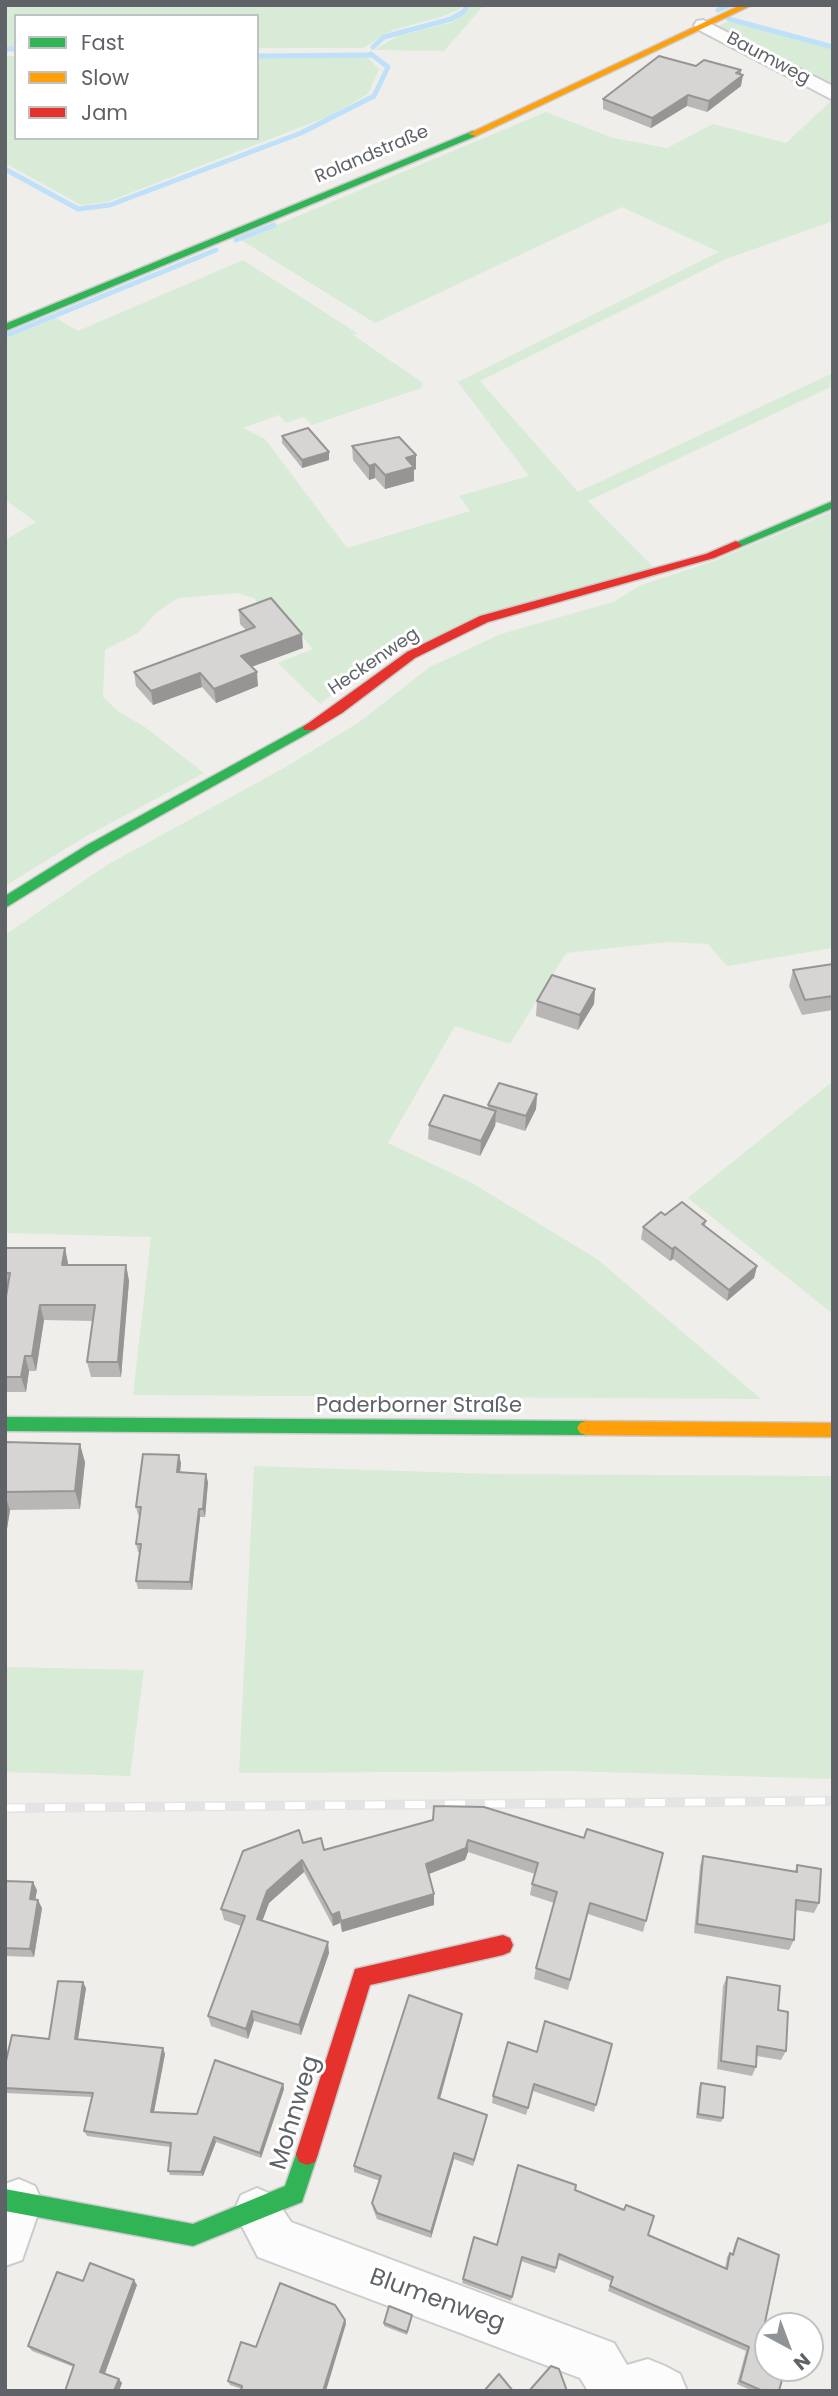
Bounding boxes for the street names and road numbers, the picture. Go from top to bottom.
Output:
street label: Baumweg [723,28,813,90]
street label: Rolandstraße [312,121,432,189]
street label: Heckenweg [325,624,423,700]
street label: Paderborner Straße [316,1394,522,1420]
street label: Mohnweg [265,2053,327,2173]
street label: Blumenweg [365,2263,509,2339]

